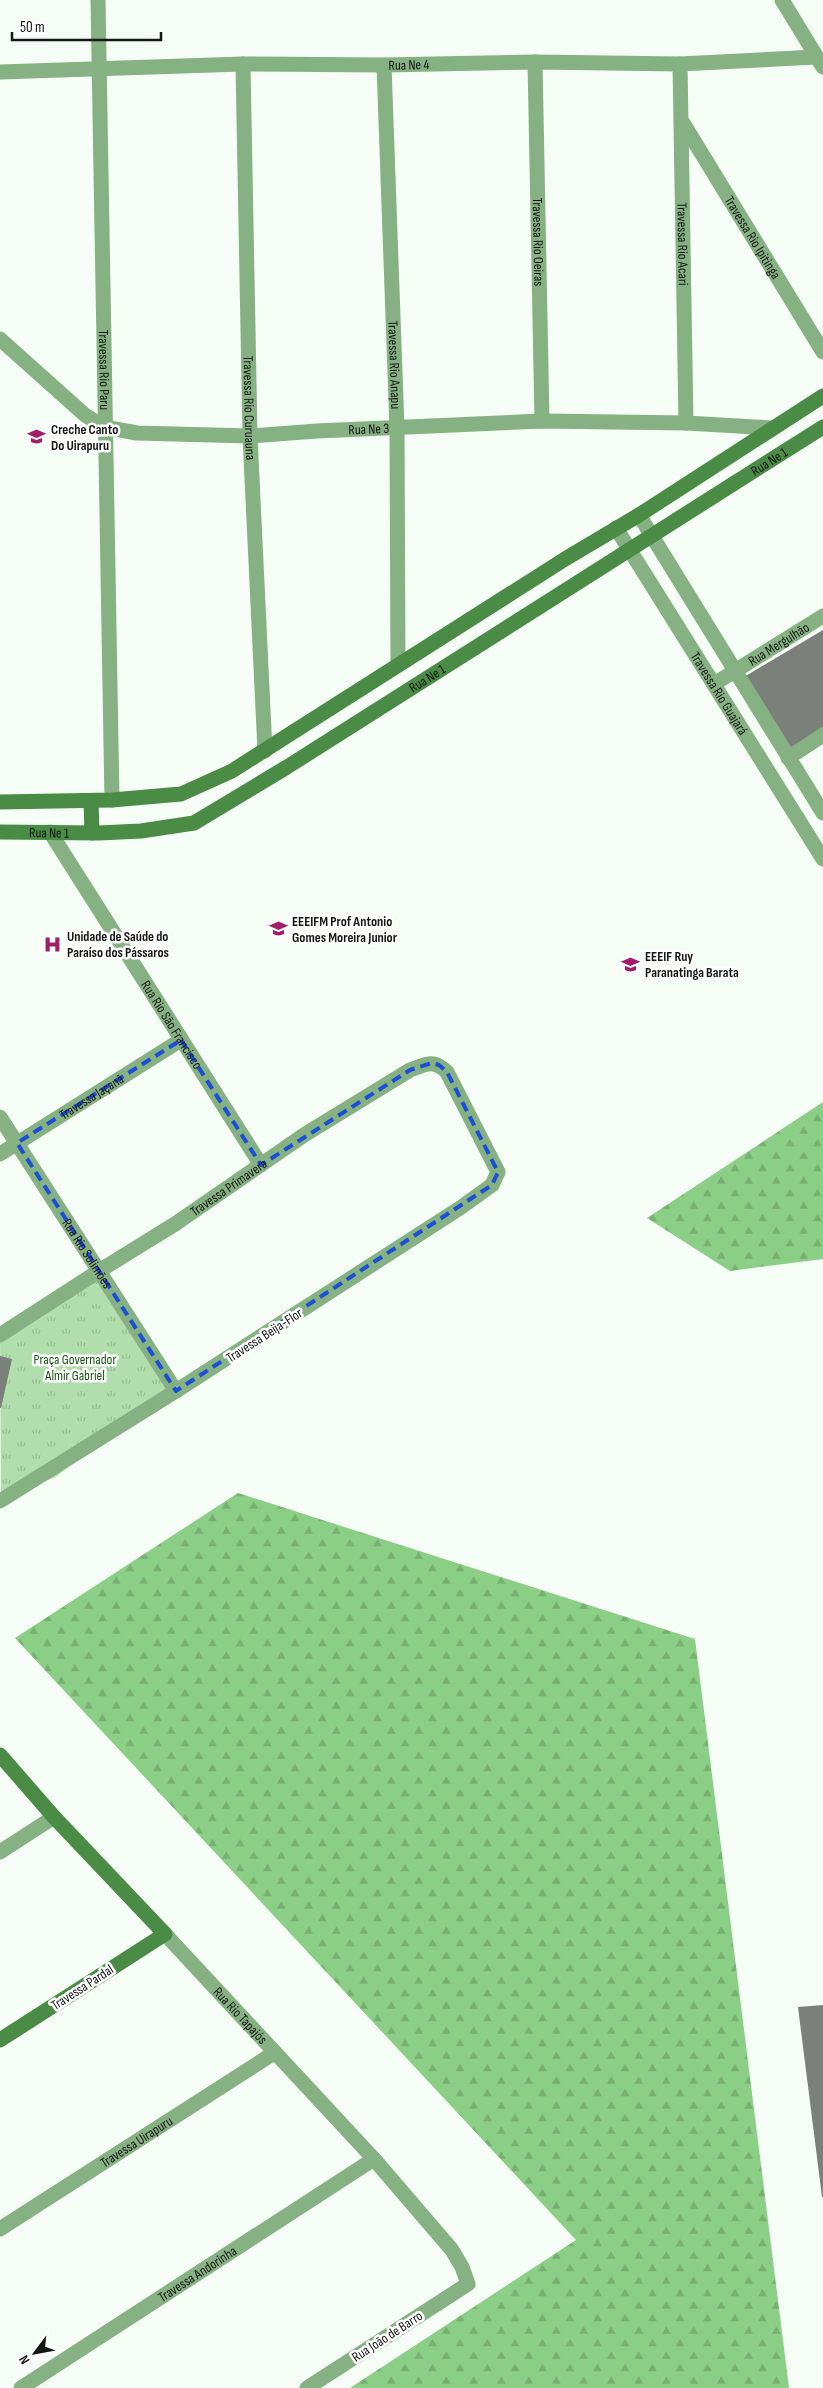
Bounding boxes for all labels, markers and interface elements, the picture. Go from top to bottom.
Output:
scale bar [12,10,161,42]
text: 50 m [20,18,45,37]
street label: Rua Ne 4 [388,56,430,74]
street label: Travessa Rio Ipitinga [721,193,784,282]
street label: Travessa Rio Oeiras [529,197,547,286]
street label: Travessa Rio Acari [673,202,692,286]
street label: Travessa Rio Anapu [384,320,404,410]
street label: Travessa Rio Paru [95,330,113,410]
street label: Travessa Rio Curuauna [239,356,259,461]
street label: Rua Ne 3 [348,420,390,439]
place label: Creche Canto Do Uirapuru [51,421,118,454]
school or university icon: Creche Canto Do Uirapuru [27,427,47,447]
street label: Rua Ne 1 [748,444,791,480]
street label: Rua Mergulhão [745,619,813,670]
street label: Travessa Rio Guajará [687,649,751,738]
street label: Rua Ne 1 [406,661,449,696]
street label: Rua Ne 1 [29,824,69,842]
place label: EEEIFM Prof Antonio Gomes Moreira Junior [292,913,398,946]
school or university icon: EEEIFM Prof Antonio Gomes Moreira Junior [268,919,288,939]
place label: Unidade de Saúde do Paraíso dos Pássaros [67,928,169,961]
hospital icon: Unidade de Saúde do Paraíso dos Pássaros [43,934,63,954]
place label: EEEIF Ruy Paranatinga Barata [645,948,739,981]
school or university icon: EEEIF Ruy Paranatinga Barata [621,954,641,974]
street label: Rua Rio São Francisco [137,977,206,1072]
street label: Travessa Jaçanã [56,1070,127,1123]
street label: Travessa Primavera [187,1155,270,1220]
street label: Rua Rio Solimões [58,1215,116,1292]
street label: Travessa Beija-Flor [223,1304,306,1366]
park label: Praça Governador Almir Gabriel [34,1351,116,1384]
street label: Travessa Pardal [48,1961,117,2014]
street label: Rua Rio Tapajós [210,1984,271,2048]
street label: Travessa Uirapuru [97,2112,176,2171]
street label: Travessa Andorinha [155,2242,240,2306]
street label: Rua João de Barro [349,2307,426,2366]
north arrow [10,2328,60,2378]
text: N [15,2352,34,2367]

